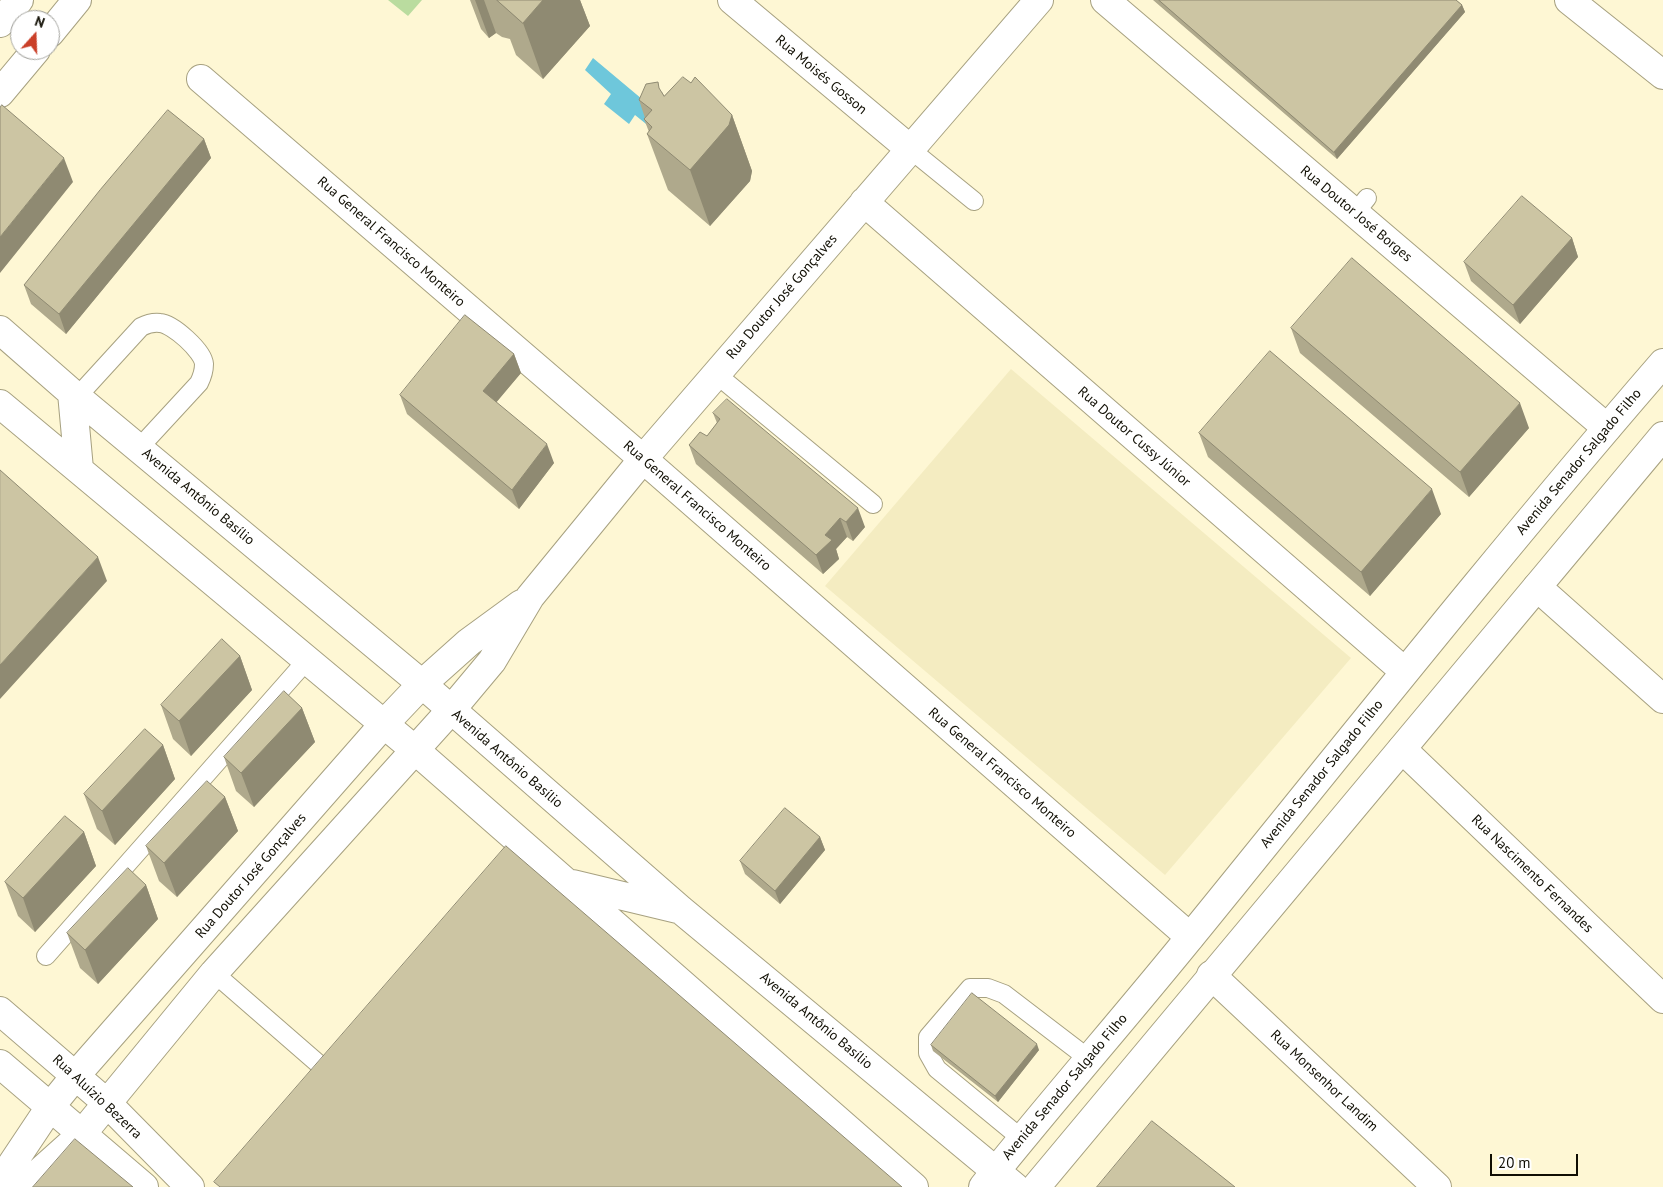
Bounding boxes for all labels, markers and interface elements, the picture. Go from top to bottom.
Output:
north arrow [10,10,60,60]
text: N [32,12,47,32]
street label: Rua Moisés Gosson [772,32,870,118]
street label: Rua Doutor José Borges [1297,162,1415,266]
street label: Rua General Francisco Monteiro [314,173,468,311]
street label: Rua Doutor José Gonçalves [723,231,841,363]
street label: Rua Doutor Cussy Júnior [1074,383,1194,491]
street label: Avenida Senador Salgado Filho [1513,385,1645,539]
street label: Rua General Francisco Monteiro [620,437,774,575]
street label: Avenida Antônio Basílio [138,445,258,549]
street label: Avenida Senador Salgado Filho [1257,697,1387,851]
street label: Rua General Francisco Monteiro [925,704,1079,842]
street label: Avenida Antônio Basílio [448,706,566,812]
street label: Rua Doutor José Gonçalves [192,810,310,942]
street label: Rua Nascimento Fernandes [1468,811,1596,937]
street label: Avenida Antônio Basílio [756,969,876,1073]
street label: Avenida Senador Salgado Filho [999,1010,1131,1164]
street label: Rua Monsenhor Landim [1267,1027,1381,1135]
street label: Rua Aluízio Bezerra [49,1051,145,1143]
scale bar [1493,1144,1580,1176]
text: 20 m [1498,1153,1531,1172]

